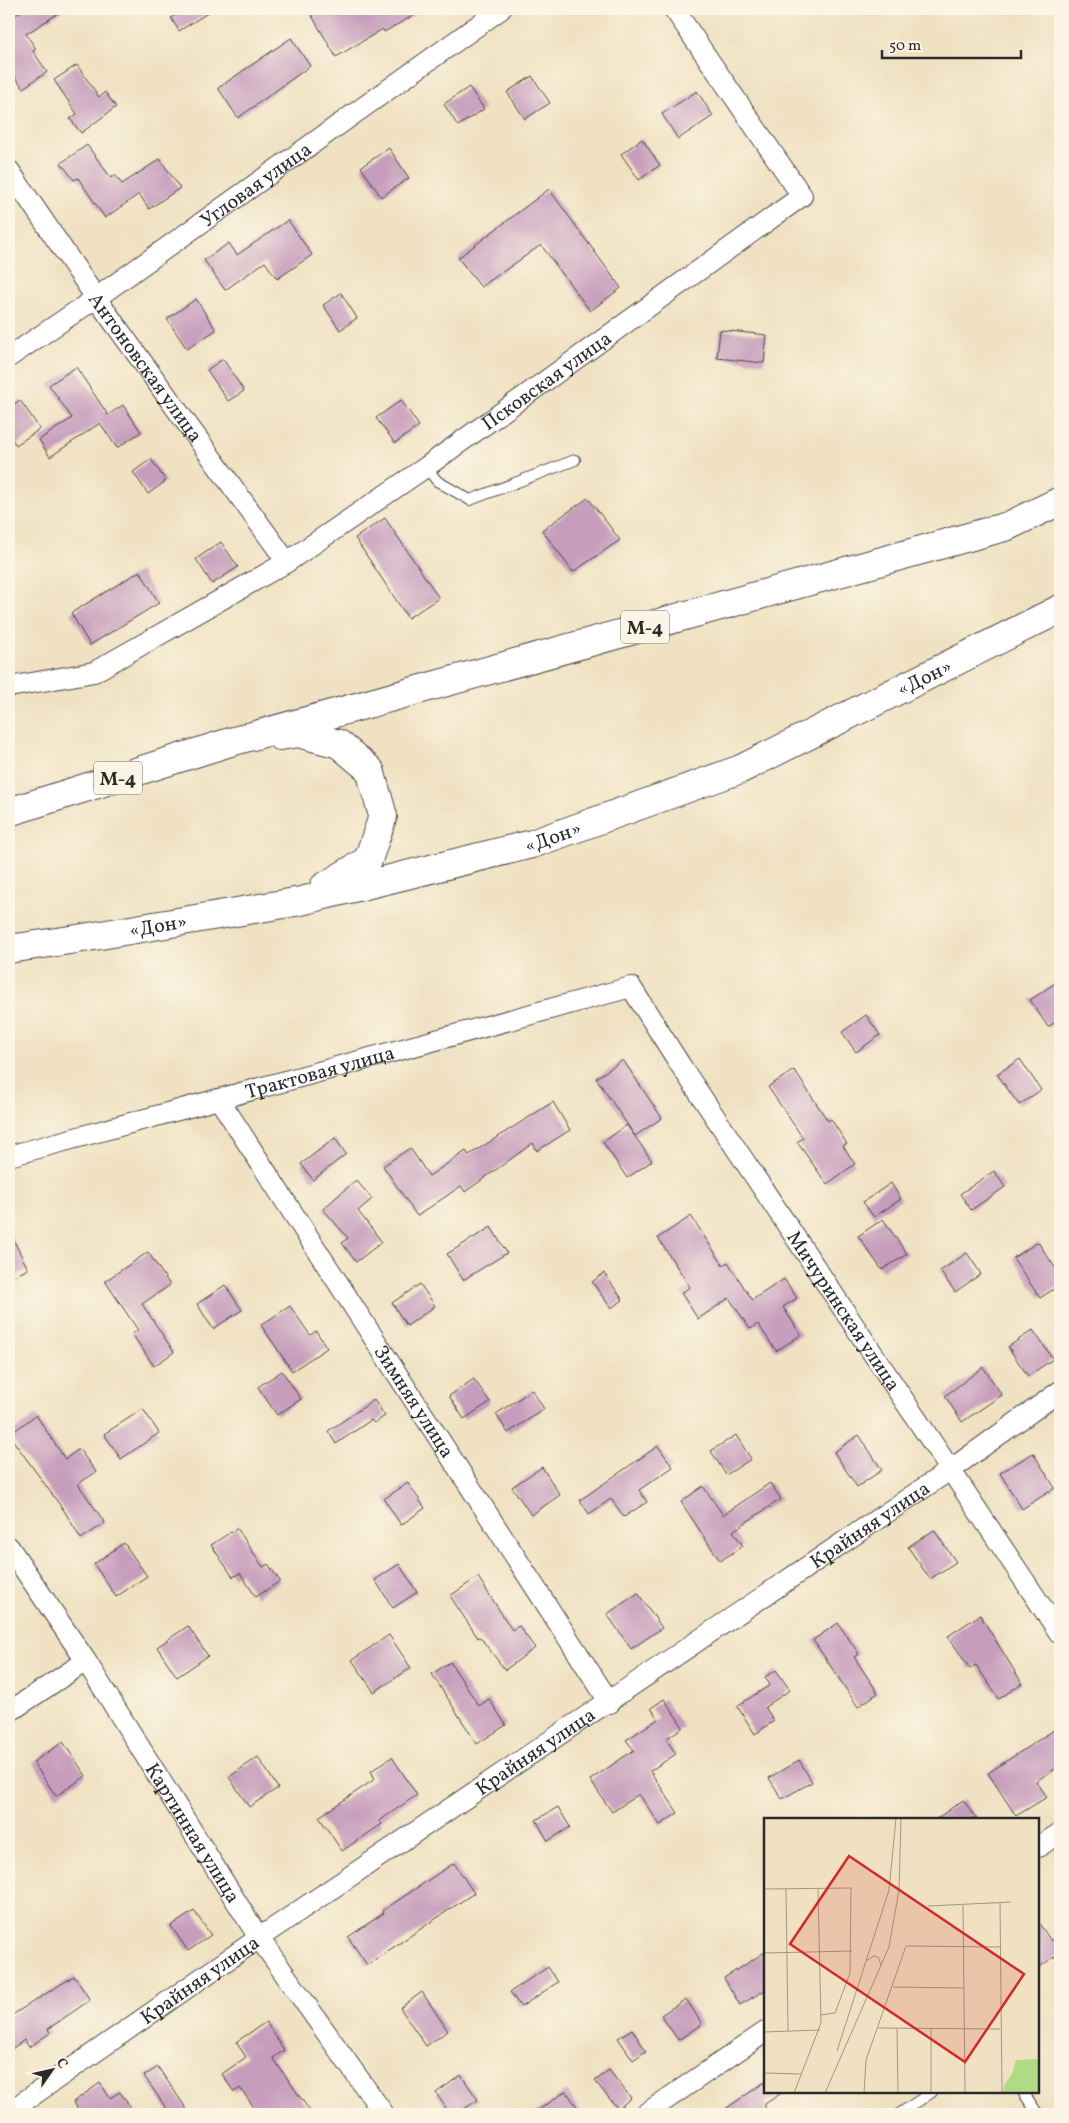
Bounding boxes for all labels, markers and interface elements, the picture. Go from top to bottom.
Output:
scale bar [882,28,1020,60]
text: 50 m [889,36,921,57]
street label: Угловая улица [195,136,318,235]
street label: Антоновская улица [81,288,208,449]
street label: Псковская улица [477,326,618,438]
road number: М-4 [621,610,669,644]
street label: «Дон» [893,653,957,704]
road number: М-4 [94,761,142,794]
street label: «Дон» [523,815,585,861]
street label: «Дон» [128,909,189,946]
street label: Трактовая улица [243,1040,398,1107]
street label: Мичуринская улица [779,1226,906,1397]
street label: Зимняя улица [366,1340,460,1464]
street label: Крайняя улица [805,1475,936,1577]
street label: Крайняя улица [471,1702,602,1803]
street label: Картинная улица [137,1758,246,1909]
inset map [764,1818,1039,2093]
street label: Крайняя улица [135,1930,266,2032]
north arrow [28,2046,78,2096]
text: С [51,2055,72,2073]

